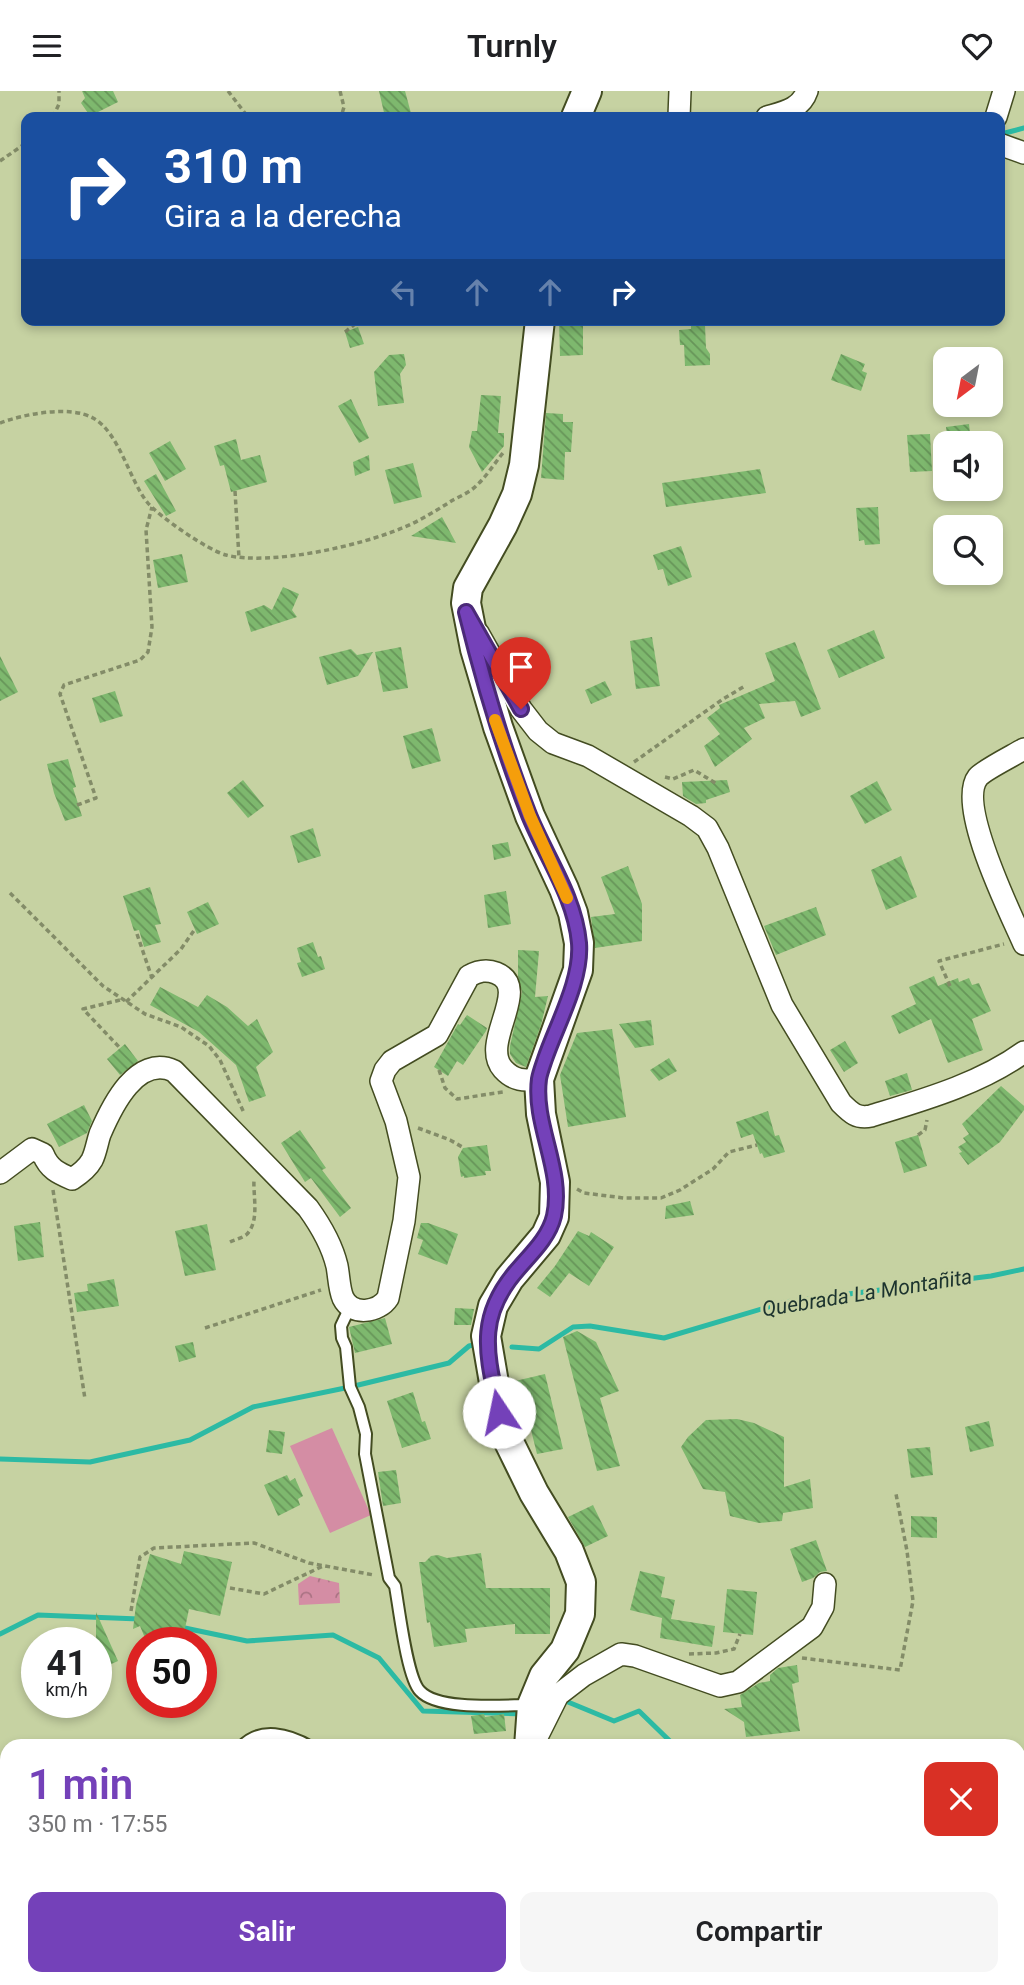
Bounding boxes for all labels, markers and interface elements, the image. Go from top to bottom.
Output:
icon: menu [28,27,66,65]
text: Turnly [467,27,557,65]
icon: heart [958,27,996,65]
text: 310 m [164,138,303,195]
icon: right [49,140,140,231]
text: Gira a la derecha [164,197,402,235]
icon: left [385,273,423,311]
icon: ahead [458,273,496,311]
icon: ahead [531,273,569,311]
icon: right [604,273,642,311]
north arrow [933,347,1003,417]
map controls [933,347,1003,585]
button: sound [933,431,1003,501]
button: search [933,515,1003,585]
pin [491,637,551,709]
icon: arrive [502,648,540,686]
water label: Quebrada La Montañita [760,1265,974,1321]
position arrow [462,1375,536,1449]
speed limit sign: 50 [126,1627,217,1718]
text: 41 [46,1643,87,1684]
text: km/h [45,1679,88,1700]
text: 1 min [28,1760,133,1809]
button: close [924,1762,998,1836]
text: 350 m · 17:55 [28,1811,167,1838]
button: Salir [28,1892,506,1972]
button: Compartir [520,1892,998,1972]

